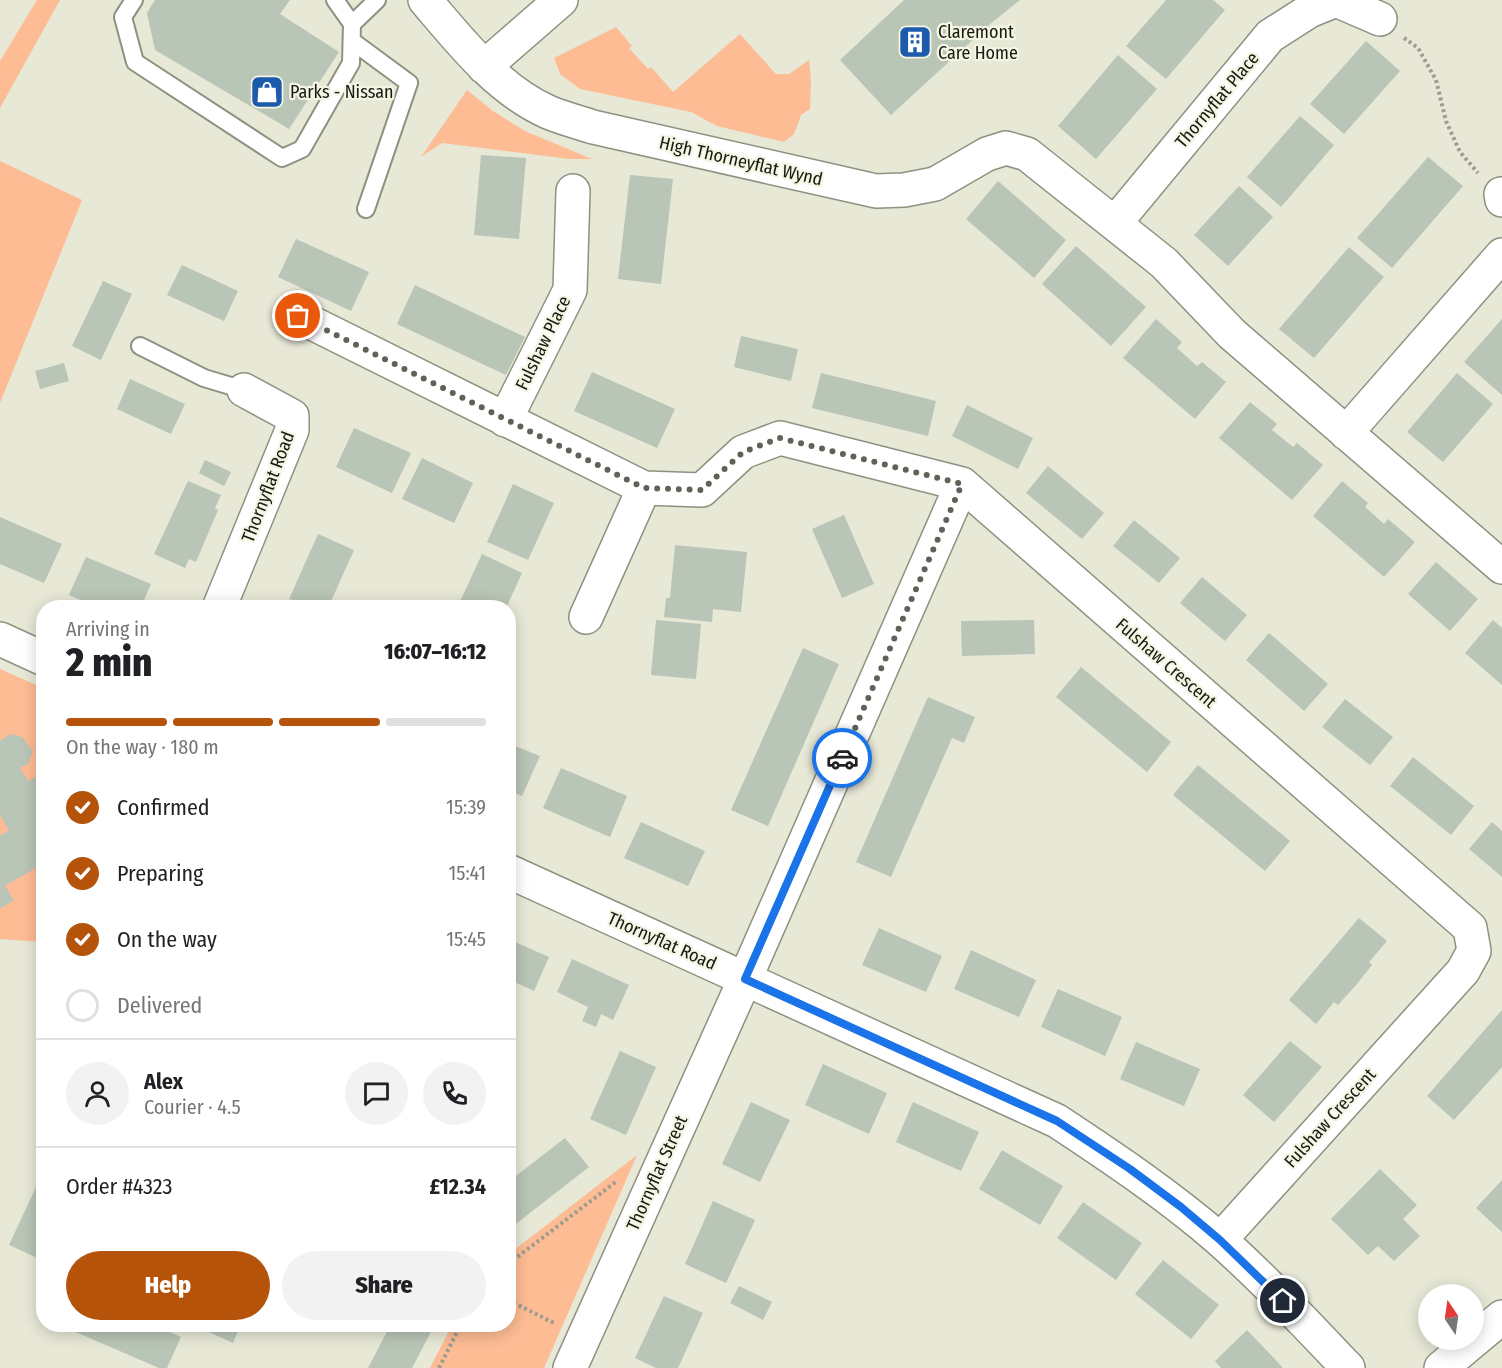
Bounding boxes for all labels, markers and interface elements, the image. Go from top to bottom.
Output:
place label: Claremont Care Home [938,21,1018,64]
building icon: Claremont Care Home [897,24,933,60]
street label: Thornyflat Place [1170,47,1264,153]
shop icon: Parks - Nissan [249,74,285,110]
place label: Parks - Nissan [290,81,394,103]
street label: High Thorneyflat Wynd [657,132,825,190]
pin [272,290,323,341]
street label: Fulshaw Place [511,292,575,394]
icon: bag [281,299,314,332]
street label: Thornyflat Road [237,428,299,546]
street label: Fulshaw Crescent [1111,613,1221,713]
text: Arriving in [66,617,150,641]
text: 16:07–16:12 [384,638,486,665]
text: 2 min [66,640,152,686]
courier [812,728,872,788]
text: On the way · 180 m [66,735,219,759]
icon: car [826,742,859,775]
icon: check [66,791,99,824]
text: Confirmed [117,794,210,821]
text: 15:39 [446,795,486,819]
icon: check [66,857,99,890]
text: Preparing [117,860,203,887]
text: 15:41 [448,861,486,885]
street label: Thornyflat Road [604,907,720,975]
icon: check [66,923,99,956]
text: On the way [117,926,217,953]
text: 15:45 [446,927,486,951]
text: Delivered [117,992,202,1019]
button: person [66,1062,129,1125]
button: chat [345,1062,408,1125]
button: phone [423,1062,486,1125]
street label: Fulshaw Crescent [1280,1064,1380,1172]
text: Alex [144,1068,183,1095]
text: Courier · 4.5 [144,1095,241,1119]
street label: Thornyflat Street [622,1112,692,1234]
text: Order #4323 [66,1173,172,1200]
text: £12.34 [429,1173,486,1200]
button: Help [66,1251,270,1320]
button: Share [282,1251,486,1320]
pin [1257,1275,1308,1326]
icon: home [1266,1284,1299,1317]
north arrow [1418,1284,1484,1350]
map controls [1418,1284,1484,1350]

